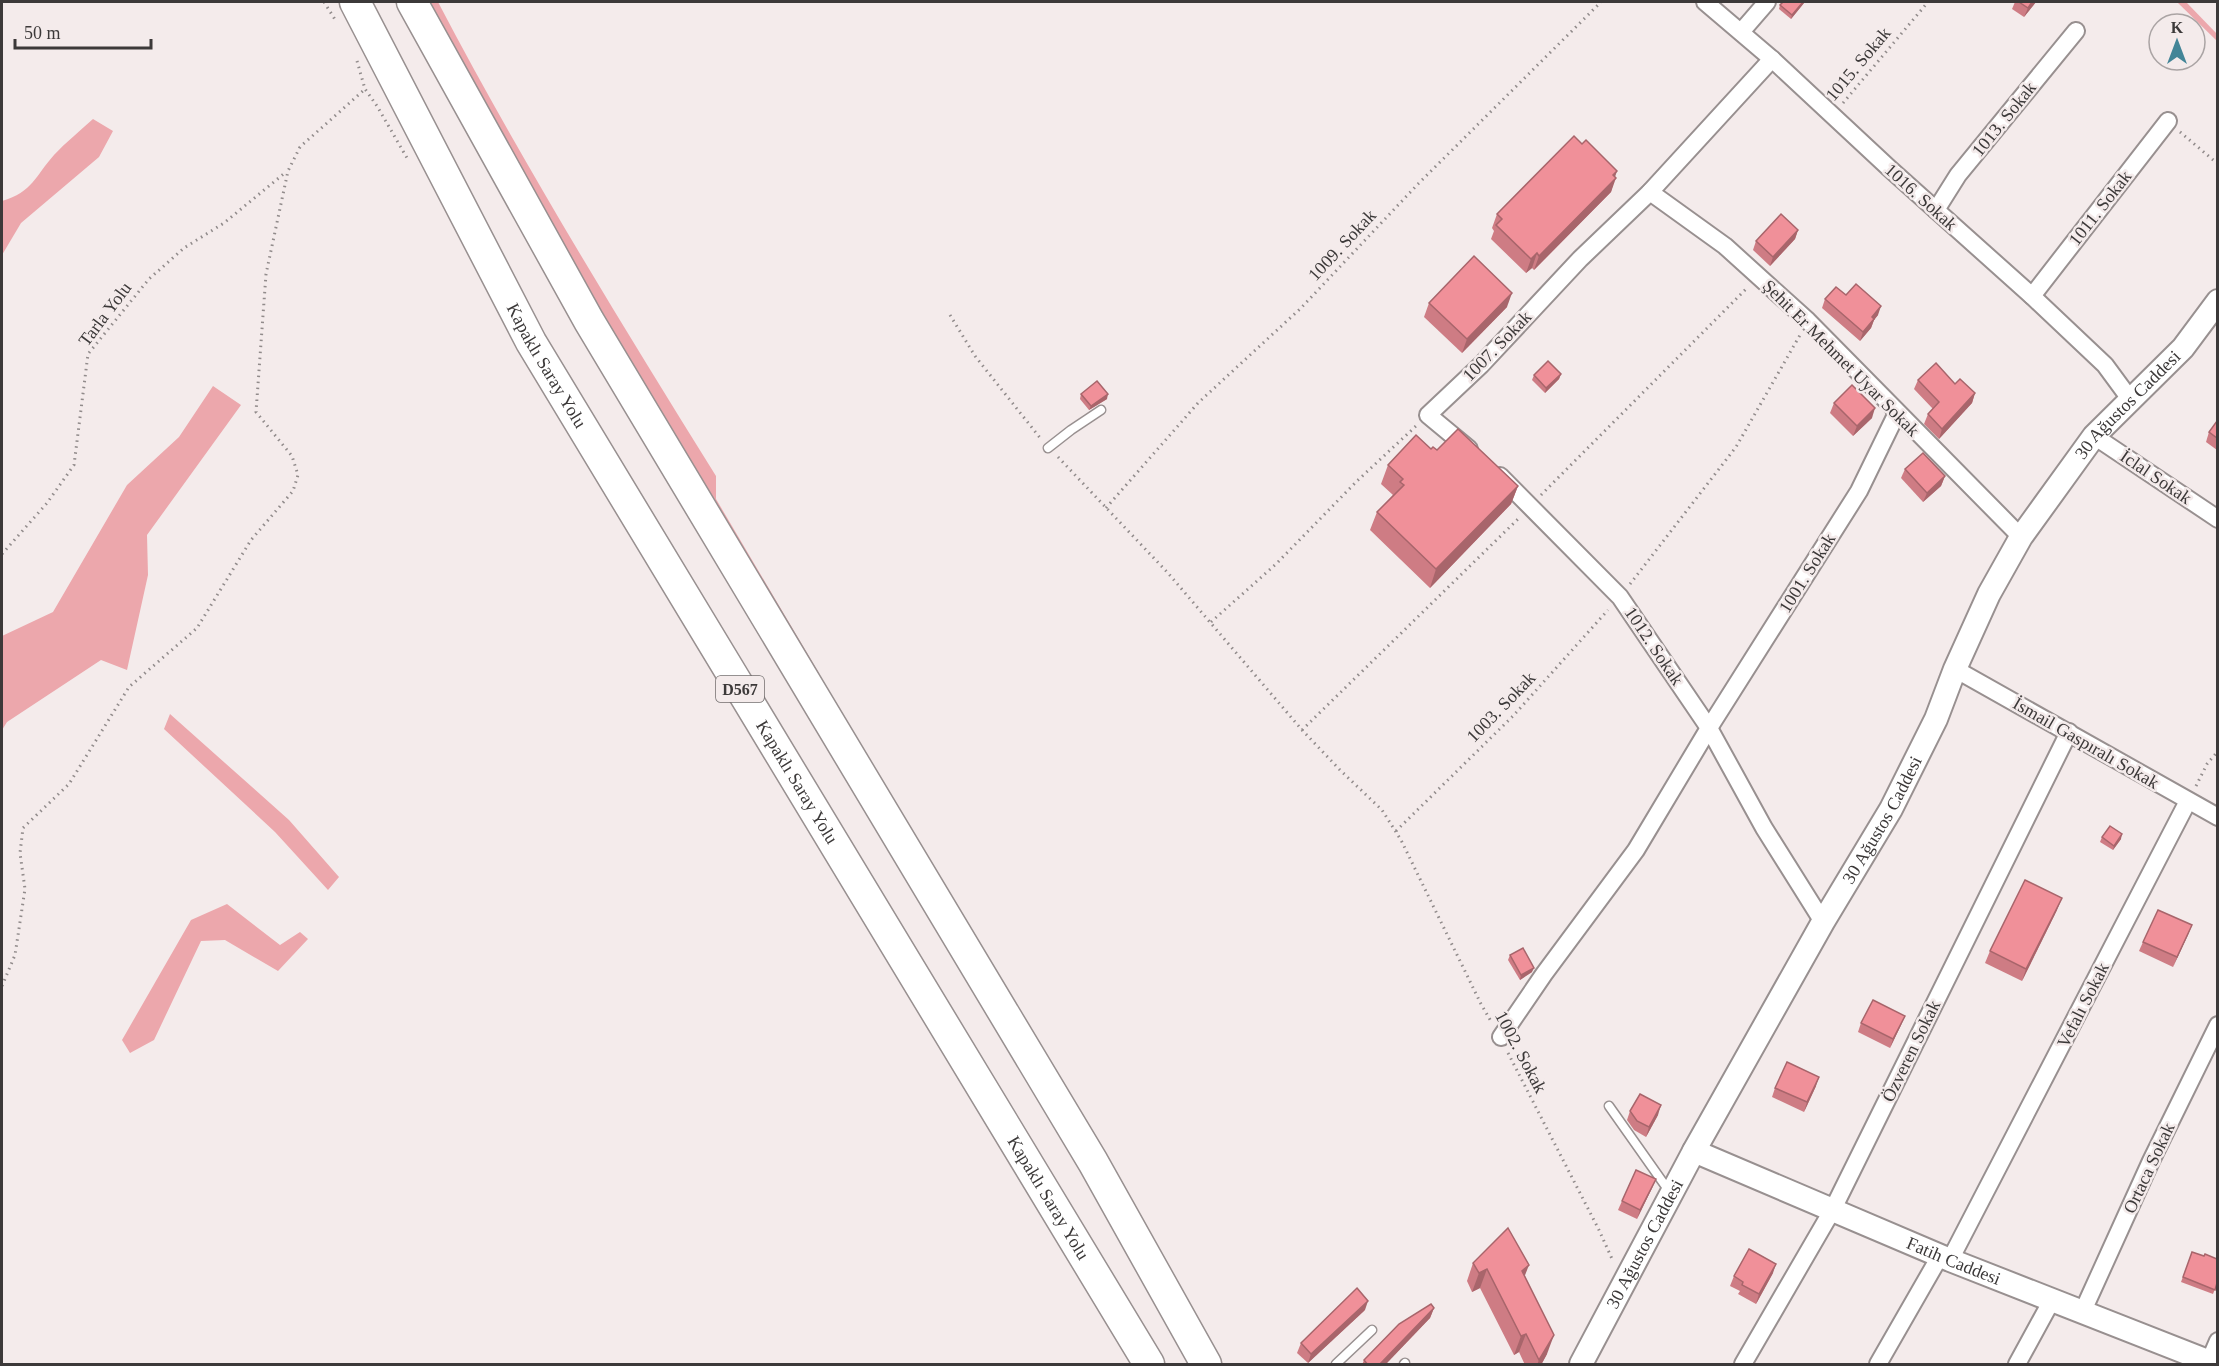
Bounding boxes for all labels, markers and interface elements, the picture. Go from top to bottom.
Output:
scale bar [15,12,152,50]
north arrow [2147,12,2207,72]
text: K [2171,19,2184,36]
text: 50 m [24,23,61,43]
street label: 1015. Sokak [1821,23,1895,105]
street label: 1013. Sokak [1968,78,2040,160]
street label: 1016. Sokak [1881,159,1961,235]
street label: 1011. Sokak [2065,167,2135,249]
street label: 1009. Sokak [1304,205,1380,285]
street label: Şehit Er Mehmet Uyar Sokak [1759,276,1923,440]
street label: Tarla Yolu [75,278,135,350]
street label: Kapaklı Saray Yolu [503,300,591,431]
street label: 1007. Sokak [1459,307,1535,385]
street label: 30 Ağustos Caddesi [2071,346,2184,463]
street label: İclal Sokak [2117,446,2195,508]
street label: 1001. Sokak [1775,530,1839,616]
street label: 1012. Sokak [1621,603,1687,689]
street label: 1003. Sokak [1463,668,1539,746]
road number: D567 [716,676,764,702]
street label: İsmail Gaspıralı Sokak [2010,693,2162,793]
street label: Kapaklı Saray Yolu [752,717,842,847]
street label: 30 Ağustos Caddesi [1838,753,1926,887]
street label: Vefalı Sokak [2053,959,2113,1051]
street label: Özveren Sokak [1878,997,1944,1105]
street label: 1002. Sokak [1491,1008,1551,1096]
street label: Ortaca Sokak [2119,1120,2179,1216]
street label: Kapaklı Saray Yolu [1004,1133,1093,1263]
street label: 30 Ağustos Caddesi [1602,1176,1687,1312]
street label: Fatih Caddesi [1904,1233,2004,1289]

